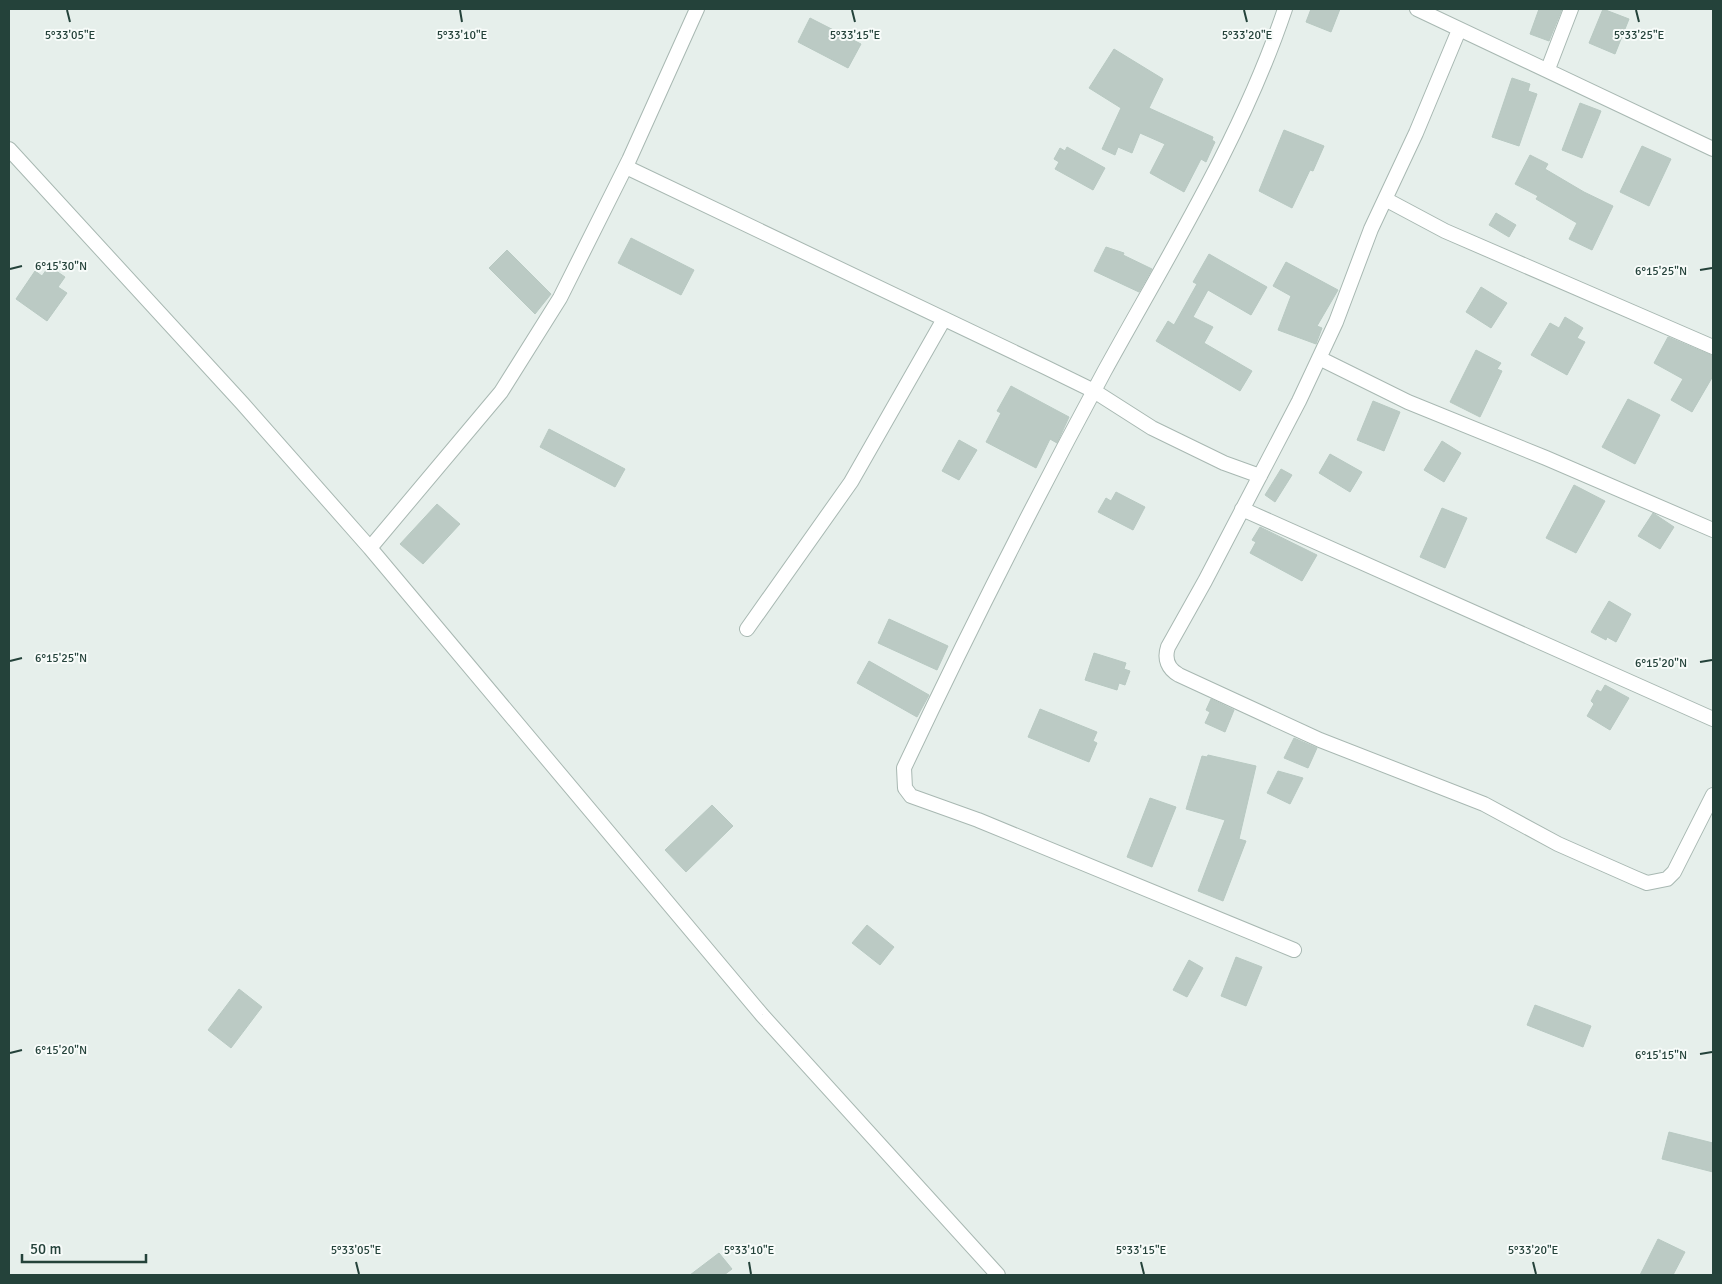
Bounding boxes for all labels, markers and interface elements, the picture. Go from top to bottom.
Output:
text: 5°33'05"E [45,28,96,43]
text: 5°33'10"E [437,28,488,43]
text: 5°33'15"E [830,28,881,43]
text: 5°33'20"E [1222,28,1273,43]
text: 5°33'25"E [1614,28,1665,43]
text: 6°15'30"N [35,259,87,274]
text: 6°15'25"N [1635,264,1687,279]
text: 6°15'25"N [35,651,87,666]
text: 6°15'20"N [1635,656,1687,671]
text: 6°15'20"N [35,1043,87,1058]
text: 6°15'15"N [1635,1048,1687,1063]
scale bar [22,1232,146,1264]
text: 50 m [30,1240,61,1258]
text: 5°33'05"E [331,1243,382,1258]
text: 5°33'10"E [724,1243,775,1258]
text: 5°33'15"E [1116,1243,1167,1258]
text: 5°33'20"E [1508,1243,1559,1258]

